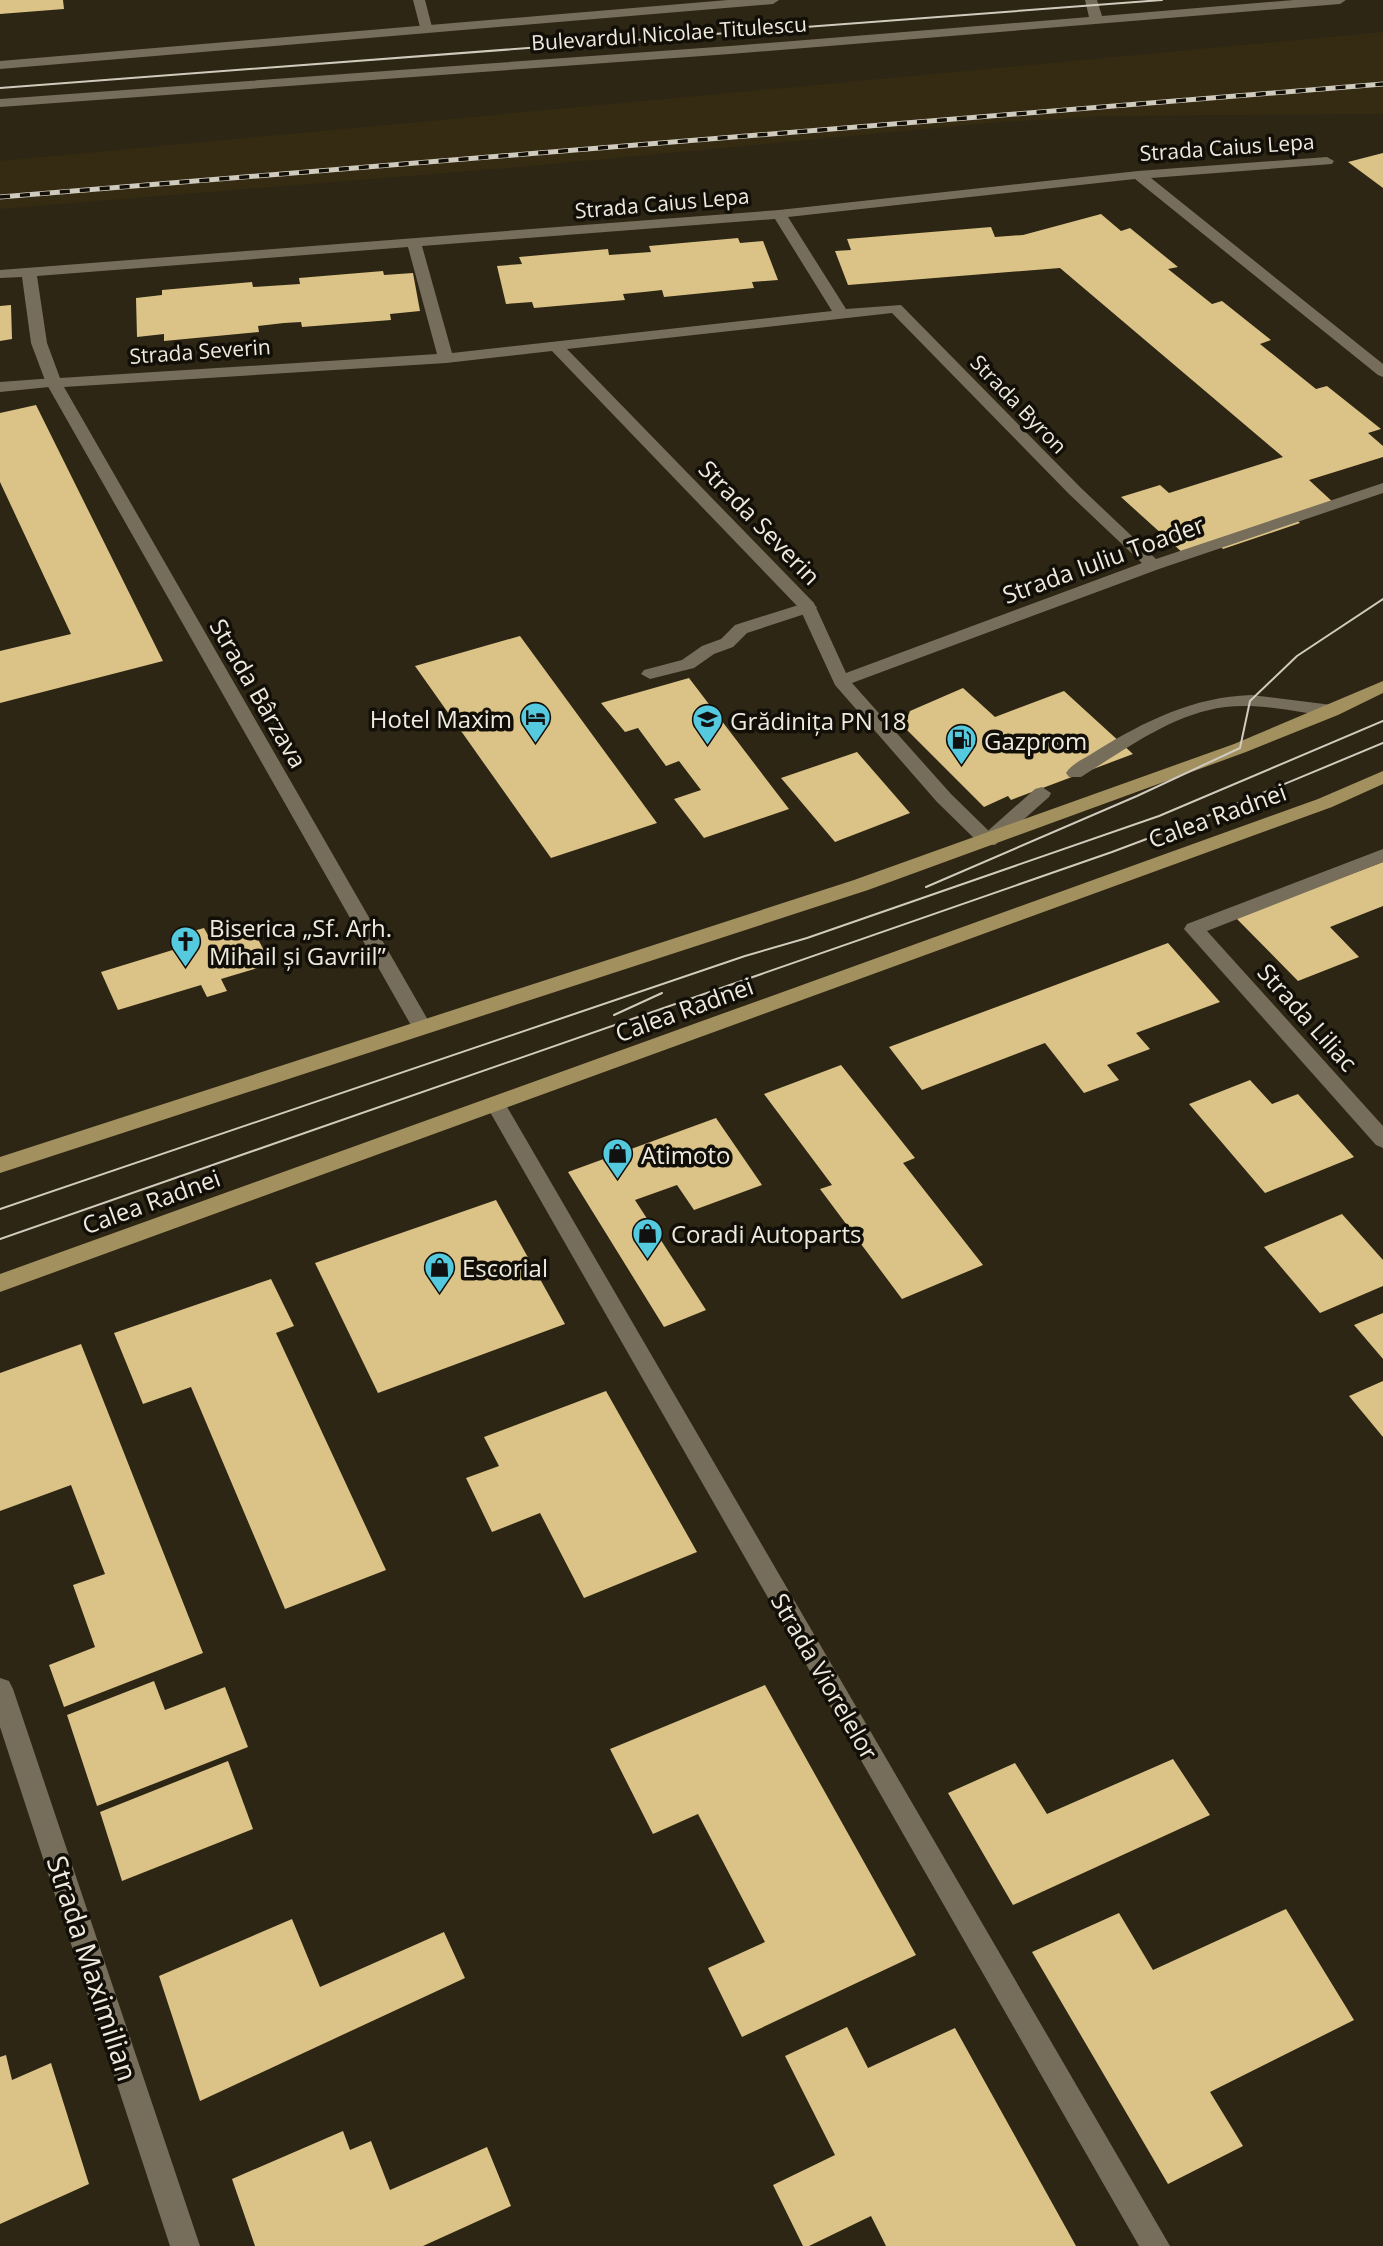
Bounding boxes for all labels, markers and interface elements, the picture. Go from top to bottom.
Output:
street label: Bulevardul Nicolae Titulescu [530,9,808,57]
street label: Strada Caius Lepa [1139,127,1315,167]
street label: Strada Caius Lepa [574,181,750,225]
street label: Strada Severin [128,332,272,370]
street label: Strada Byron [965,348,1073,460]
street label: Strada Severin [692,452,828,592]
street label: Strada Iuliu Toader [997,507,1209,611]
street label: Strada Bârzava [203,612,315,774]
hotel icon: Hotel Maxim [518,701,552,745]
place label: Hotel Maxim [370,702,512,735]
school or university icon: Grădinița PN 18 [690,703,724,747]
place label: Grădinița PN 18 [730,704,906,737]
fuel station icon: Gazprom [944,723,978,767]
place label: Gazprom [984,724,1087,757]
street label: Calea Radnei [1143,775,1291,855]
place label: Biserica „Sf. Arh. Mihail și Gavriil” [209,911,392,972]
church icon: Biserica „Sf. Arh. Mihail și Gavriil” [169,924,203,968]
street label: Strada Liliac [1251,956,1365,1078]
street label: Calea Radnei [610,969,758,1049]
shop icon: Atimoto [601,1137,635,1181]
place label: Atimoto [641,1138,730,1171]
street label: Calea Radnei [77,1161,225,1241]
shop icon: Coradi Autoparts [631,1216,665,1260]
place label: Coradi Autoparts [671,1217,861,1250]
shop icon: Escorial [422,1250,456,1294]
place label: Escorial [462,1251,548,1284]
street label: Strada Viorelelor [764,1587,886,1765]
street label: Strada Maximilian [39,1851,147,2085]

